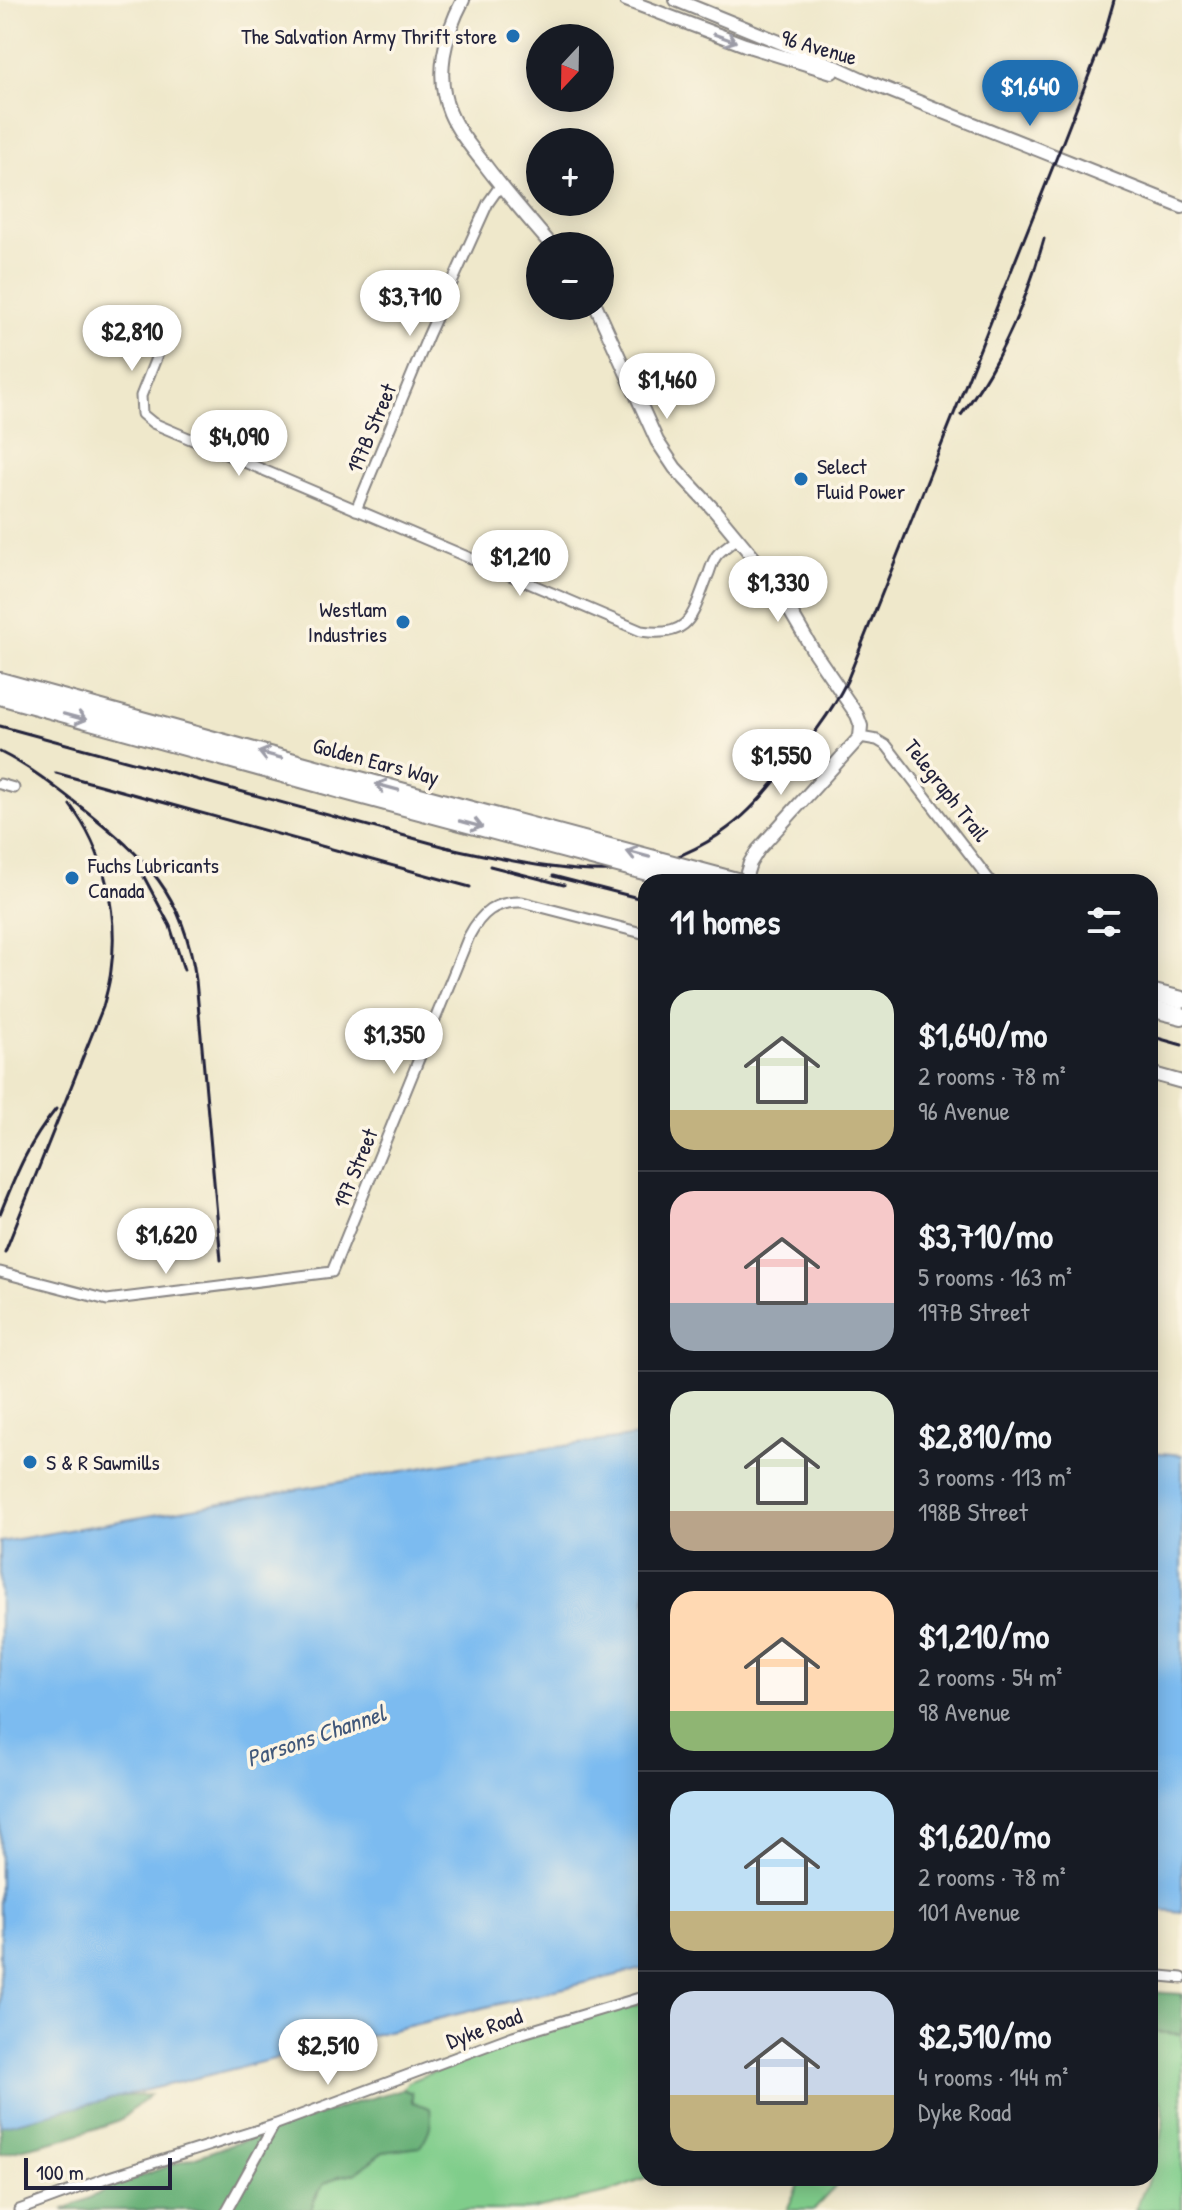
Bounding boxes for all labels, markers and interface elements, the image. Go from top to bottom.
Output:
place label: The Salvation Army Thrift store [241,21,497,51]
street label: 96 Avenue [778,22,861,72]
north arrow [526,24,614,112]
map controls [526,24,614,320]
marker: The Salvation Army Thrift store [504,27,522,45]
one-way arrow [712,32,737,46]
pin: $1,640 [965,60,1095,128]
text: $1,640 [1000,68,1060,103]
button: + [526,128,614,216]
button: − [526,232,614,320]
pin: $3,710 [345,270,475,338]
text: $3,710 [378,278,442,313]
pin: $2,810 [67,305,197,373]
text: $2,810 [101,313,163,348]
pin: $1,460 [602,353,732,421]
text: $1,460 [637,361,697,396]
street label: 197B Street [339,378,403,477]
pin: $4,090 [174,410,304,478]
text: $4,090 [208,418,270,453]
place label: Select Fluid Power [816,451,906,506]
marker: Select Fluid Power [792,470,810,488]
pin: $1,210 [455,530,585,598]
text: $1,210 [489,538,551,573]
pin: $1,330 [713,556,843,624]
text: $1,330 [747,564,809,599]
place label: Westlam Industries [308,594,387,649]
marker: Westlam Industries [394,613,412,631]
one-way arrow [62,710,88,725]
pin: $1,550 [716,729,846,797]
street label: Golden Ears Way [310,730,442,792]
street label: Telegraph Trail [897,733,997,848]
text: $1,550 [750,737,812,772]
one-way arrow [257,747,283,762]
one-way arrow [374,778,400,793]
one-way arrow [457,818,483,833]
one-way arrow [625,846,651,861]
place label: Fuchs Lubricants Canada [87,850,219,905]
marker: Fuchs Lubricants Canada [63,869,81,887]
text: 11 homes [670,899,780,945]
icon: filters [1082,900,1126,944]
pin: $1,350 [329,1008,459,1076]
text: $1,640/mo [918,1012,1047,1058]
text: $1,350 [363,1016,425,1051]
icon: home [734,1022,830,1118]
text: 2 rooms · 78 m² [918,1058,1066,1093]
text: 96 Avenue [918,1093,1010,1128]
street label: 197 Street [326,1123,385,1212]
pin: $1,620 [101,1208,231,1276]
text: $3,710/mo [918,1213,1053,1259]
text: $1,620 [135,1216,197,1251]
icon: home [734,1223,830,1319]
text: 5 rooms · 163 m² [918,1259,1072,1294]
text: 197B Street [918,1294,1030,1329]
text: $2,810/mo [918,1413,1052,1459]
icon: home [734,1423,830,1519]
place label: S & R Sawmills [46,1447,160,1477]
marker: S & R Sawmills [21,1453,39,1471]
text: 3 rooms · 113 m² [918,1459,1072,1494]
text: 198B Street [918,1494,1028,1529]
text: $1,210/mo [918,1613,1049,1659]
icon: home [734,1623,830,1719]
text: 2 rooms · 54 m² [918,1659,1062,1694]
text: 98 Avenue [918,1694,1011,1729]
water label: Parsons Channel [242,1696,391,1774]
text: $1,620/mo [918,1813,1050,1859]
icon: home [734,1823,830,1919]
text: 2 rooms · 78 m² [918,1859,1066,1894]
text: 101 Avenue [918,1894,1020,1929]
street label: Dyke Road [442,2000,527,2056]
text: $2,510/mo [918,2013,1051,2059]
pin: $2,510 [263,2019,393,2087]
icon: home [734,2023,830,2119]
text: $2,510 [297,2027,359,2062]
text: 4 rooms · 144 m² [918,2059,1068,2094]
text: Dyke Road [918,2094,1011,2129]
scale bar [24,2154,172,2190]
text: 100 m [36,2157,84,2187]

